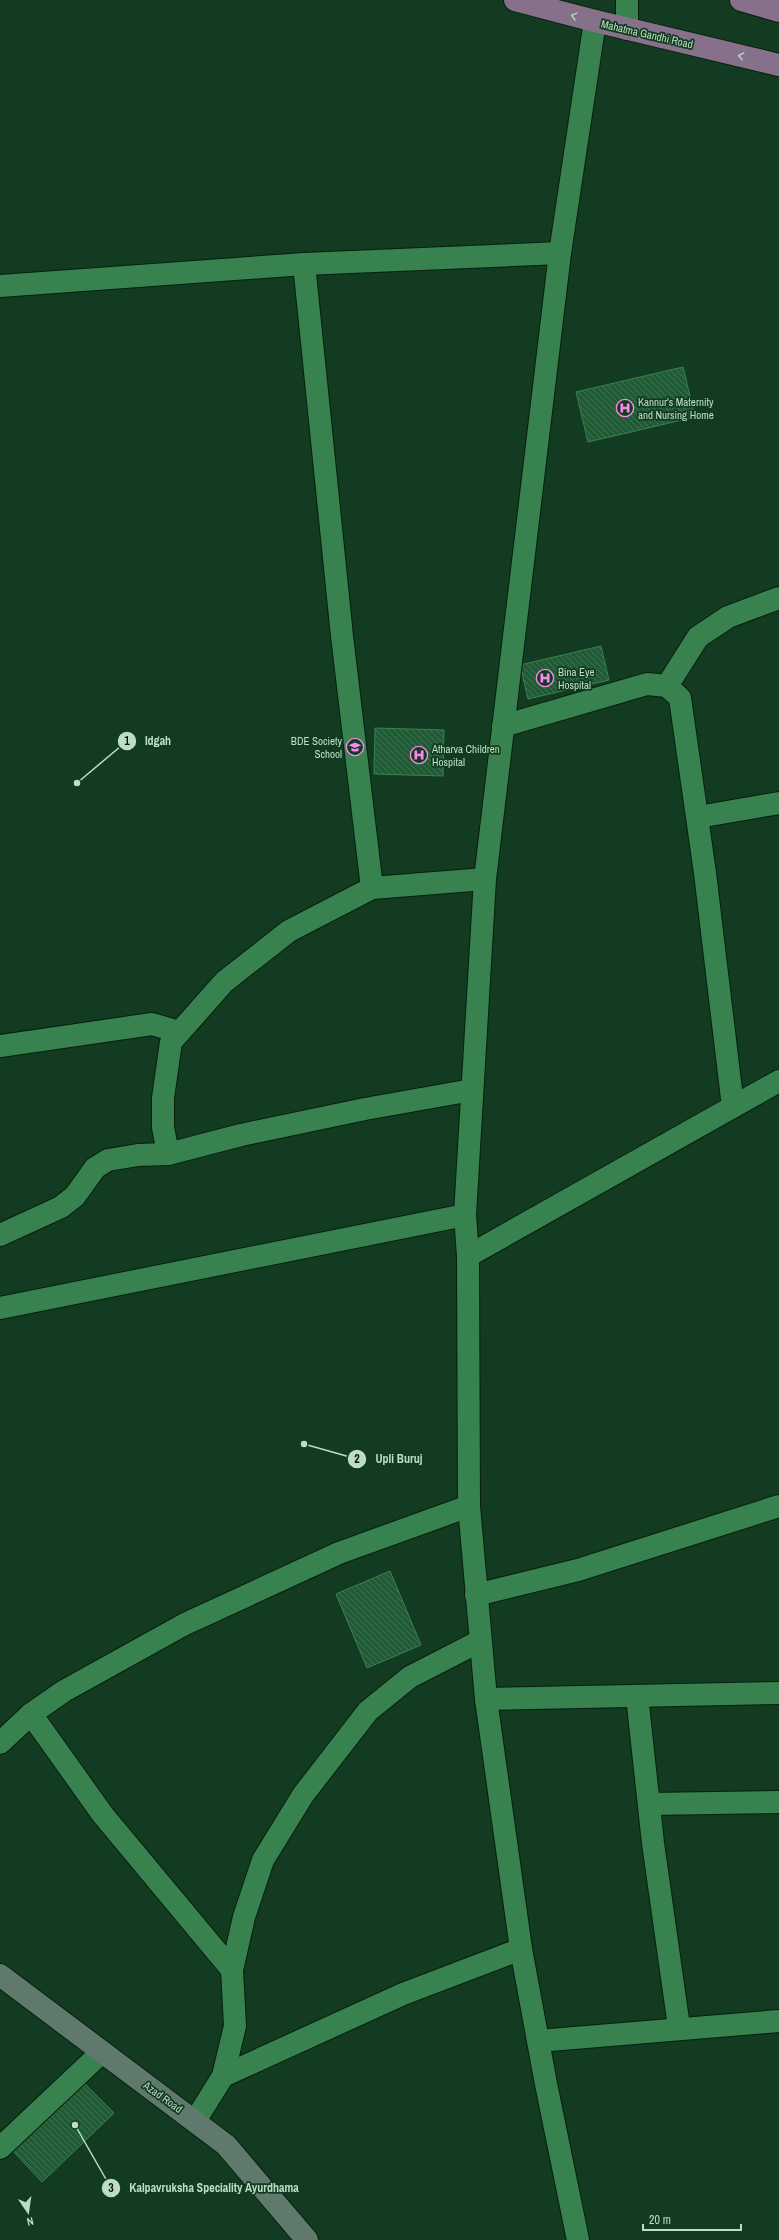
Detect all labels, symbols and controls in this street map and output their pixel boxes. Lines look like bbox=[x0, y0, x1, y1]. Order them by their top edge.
one-way arrow bbox=[571, 12, 578, 21]
street label: Mahatma Gandhi Road bbox=[600, 17, 694, 51]
one-way arrow bbox=[738, 52, 745, 61]
place label: Kannur's Maternity and Nursing Home bbox=[638, 395, 714, 422]
hospital icon: Kannur's Maternity and Nursing Home bbox=[615, 398, 635, 418]
place label: Bina Eye Hospital bbox=[558, 665, 595, 692]
hospital icon: Bina Eye Hospital bbox=[535, 668, 555, 688]
callout: Idgah bbox=[117, 729, 179, 753]
text: 1 bbox=[124, 733, 130, 749]
text: Idgah bbox=[145, 733, 171, 749]
place label: BDE Society School bbox=[291, 734, 342, 761]
school or university icon: BDE Society School bbox=[345, 737, 365, 757]
place label: Atharva Children Hospital bbox=[431, 742, 500, 769]
hospital icon: Atharva Children Hospital bbox=[409, 745, 429, 765]
callout: Upli Buruj bbox=[347, 1447, 430, 1471]
text: 2 bbox=[354, 1451, 360, 1467]
text: Upli Buruj bbox=[375, 1451, 423, 1467]
street label: Azad Road bbox=[140, 2078, 185, 2116]
callout: Kalpavruksha Speciality Ayurdhama bbox=[101, 2176, 307, 2200]
text: 3 bbox=[108, 2180, 114, 2196]
text: Kalpavruksha Speciality Ayurdhama bbox=[129, 2180, 299, 2196]
north arrow bbox=[8, 2192, 48, 2232]
scale bar bbox=[643, 2206, 741, 2232]
text: 20 m bbox=[649, 2212, 671, 2228]
text: N bbox=[26, 2214, 35, 2229]

